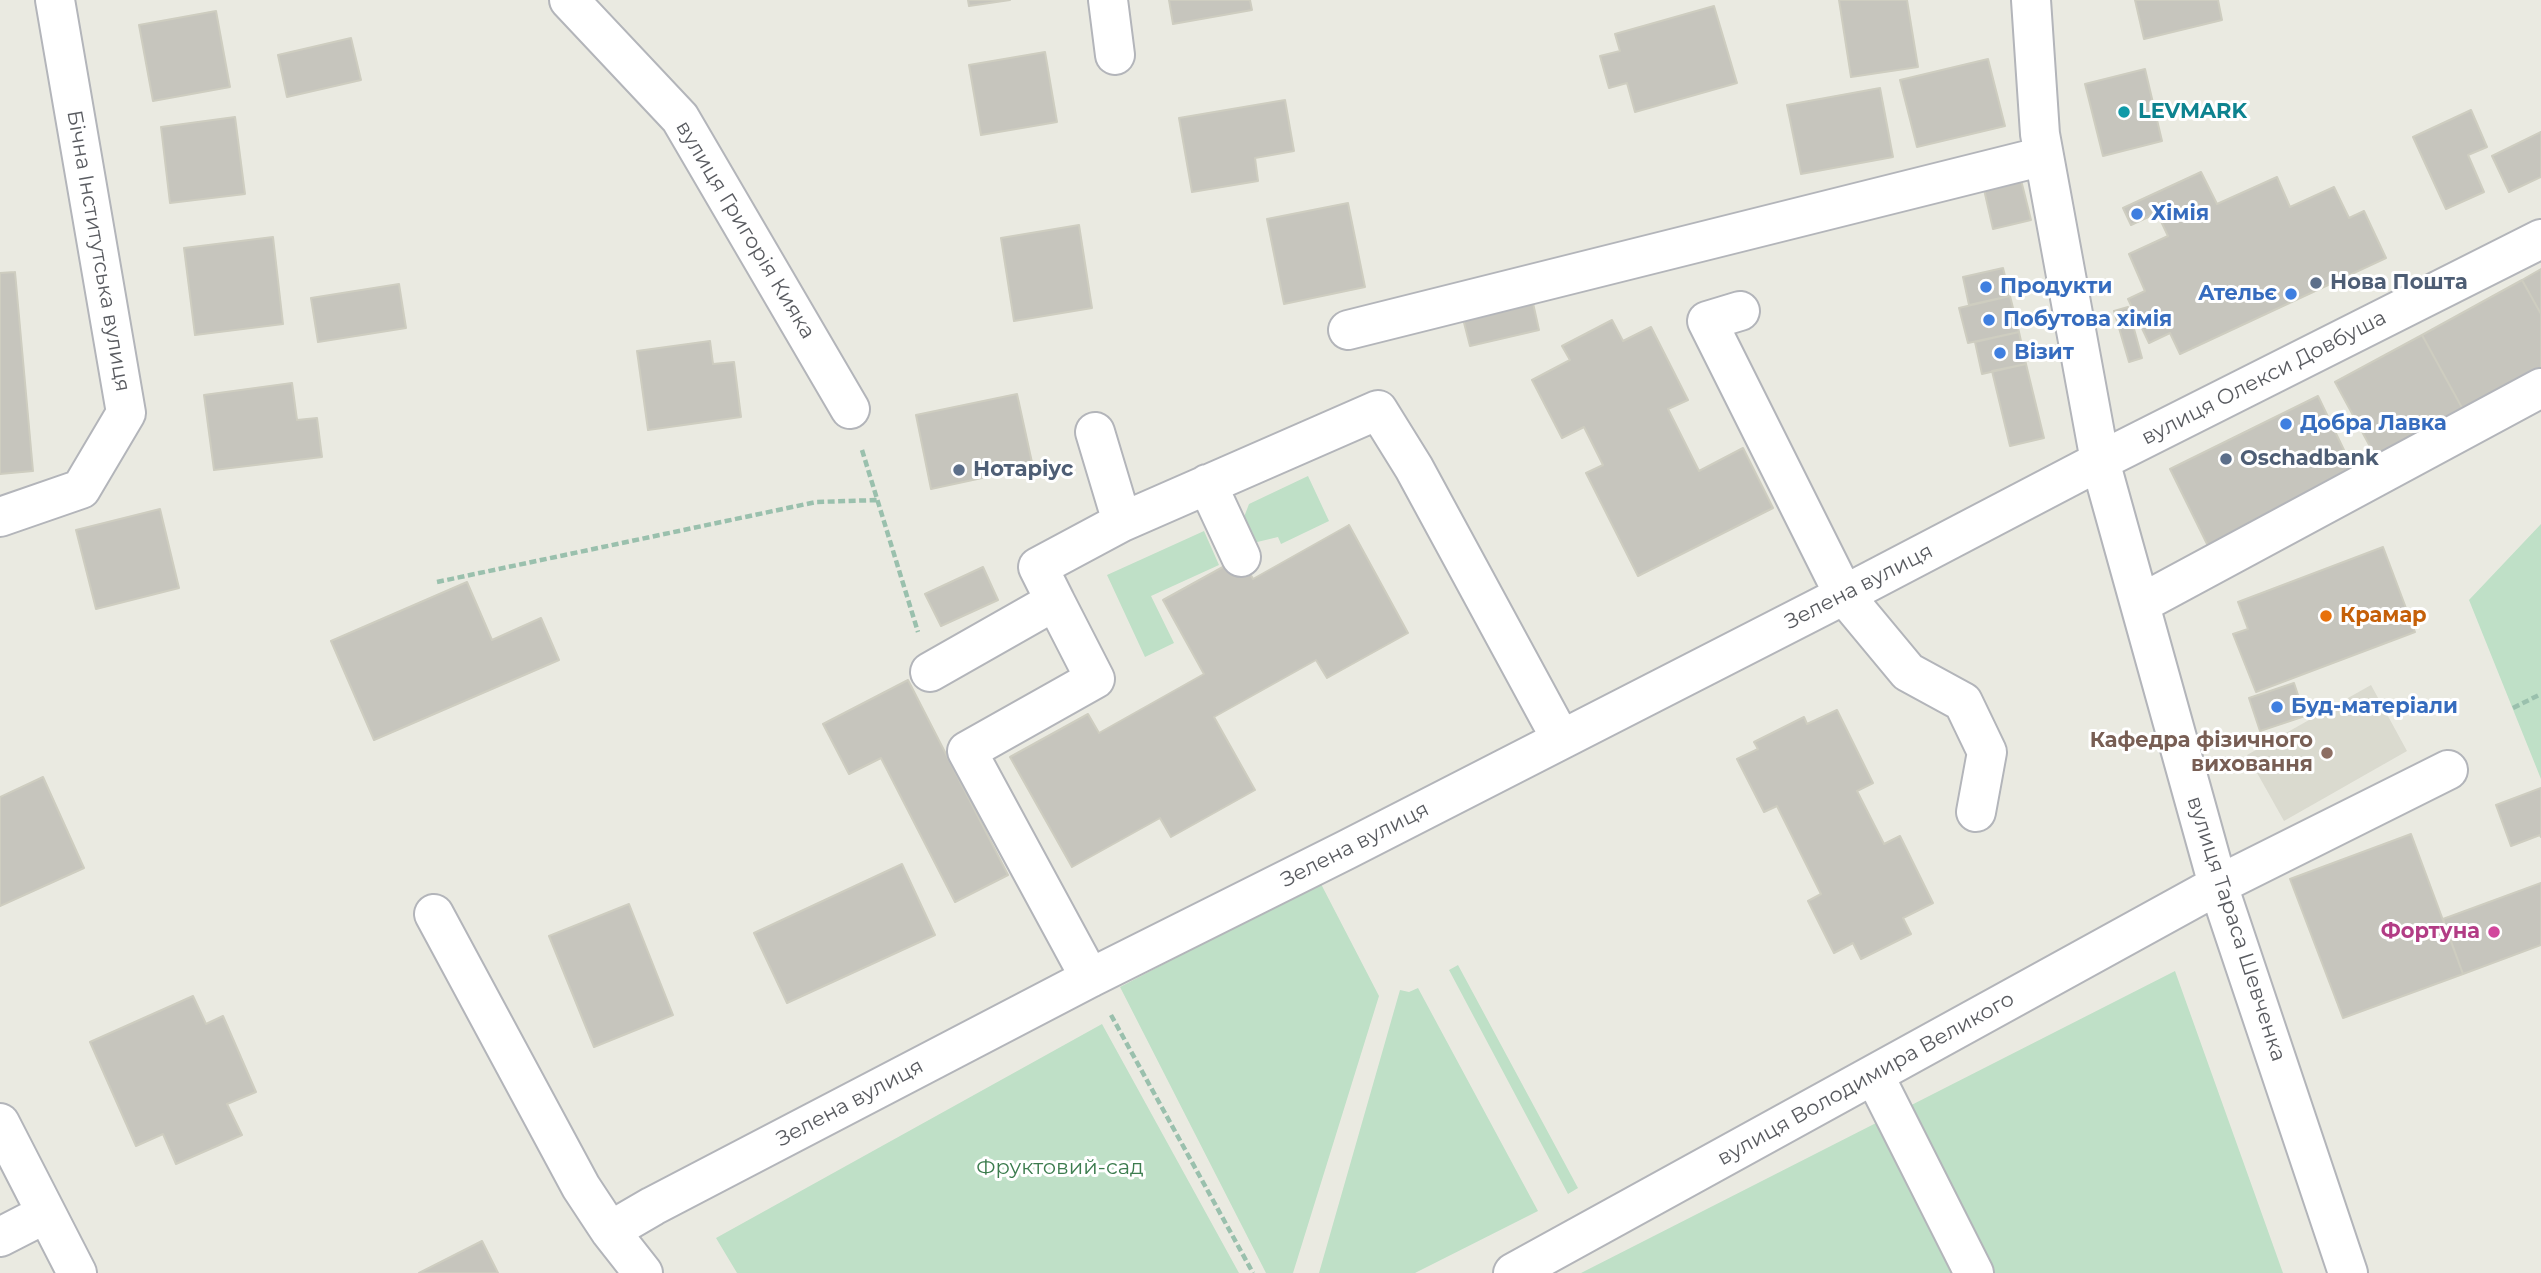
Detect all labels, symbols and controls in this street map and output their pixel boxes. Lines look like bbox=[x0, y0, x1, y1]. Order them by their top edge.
place label: LEVMARK bbox=[2138, 99, 2247, 125]
marker: LEVMARK bbox=[2116, 104, 2132, 120]
street label: Бічна Інститутська вулиця bbox=[61, 108, 135, 394]
street label: вулиця Григорія Кияка bbox=[670, 116, 820, 344]
place label: Хімія bbox=[2151, 201, 2209, 227]
marker: Хімія bbox=[2129, 206, 2145, 222]
place label: Нова Пошта bbox=[2330, 270, 2468, 296]
place label: Продукти bbox=[2000, 274, 2112, 300]
marker: Нова Пошта bbox=[2308, 275, 2324, 291]
marker: Продукти bbox=[1978, 279, 1994, 295]
place label: Ательє bbox=[2198, 281, 2277, 307]
marker: Ательє bbox=[2283, 286, 2299, 302]
street label: вулиця Олекси Довбуша bbox=[2137, 305, 2391, 451]
place label: Побутова хімія bbox=[2003, 307, 2172, 333]
marker: Побутова хімія bbox=[1981, 312, 1997, 328]
place label: Візит bbox=[2014, 340, 2074, 366]
marker: Візит bbox=[1992, 345, 2008, 361]
place label: Добра Лавка bbox=[2300, 411, 2447, 437]
marker: Добра Лавка bbox=[2278, 416, 2294, 432]
place label: Oschadbank bbox=[2240, 446, 2379, 472]
marker: Oschadbank bbox=[2218, 451, 2234, 467]
place label: Нотаріус bbox=[973, 457, 1073, 483]
marker: Нотаріус bbox=[951, 462, 967, 478]
street label: Зелена вулиця bbox=[1781, 539, 1937, 635]
place label: Крамар bbox=[2340, 603, 2427, 629]
marker: Крамар bbox=[2318, 608, 2334, 624]
place label: Буд-матеріали bbox=[2291, 694, 2458, 720]
marker: Буд-матеріали bbox=[2269, 699, 2285, 715]
place label: Кафедра фізичного виховання bbox=[2090, 728, 2313, 778]
marker: Кафедра фізичного виховання bbox=[2319, 745, 2335, 761]
street label: вулиця Тараса Шевченка bbox=[2181, 793, 2291, 1065]
street label: Зелена вулиця bbox=[1277, 797, 1433, 893]
place label: Фортуна bbox=[2381, 919, 2480, 945]
marker: Фортуна bbox=[2486, 924, 2502, 940]
street label: вулиця Володимира Великого bbox=[1713, 987, 2019, 1171]
street label: Зелена вулиця bbox=[772, 1054, 928, 1152]
park label: Фруктовий-сад bbox=[976, 1155, 1144, 1181]

